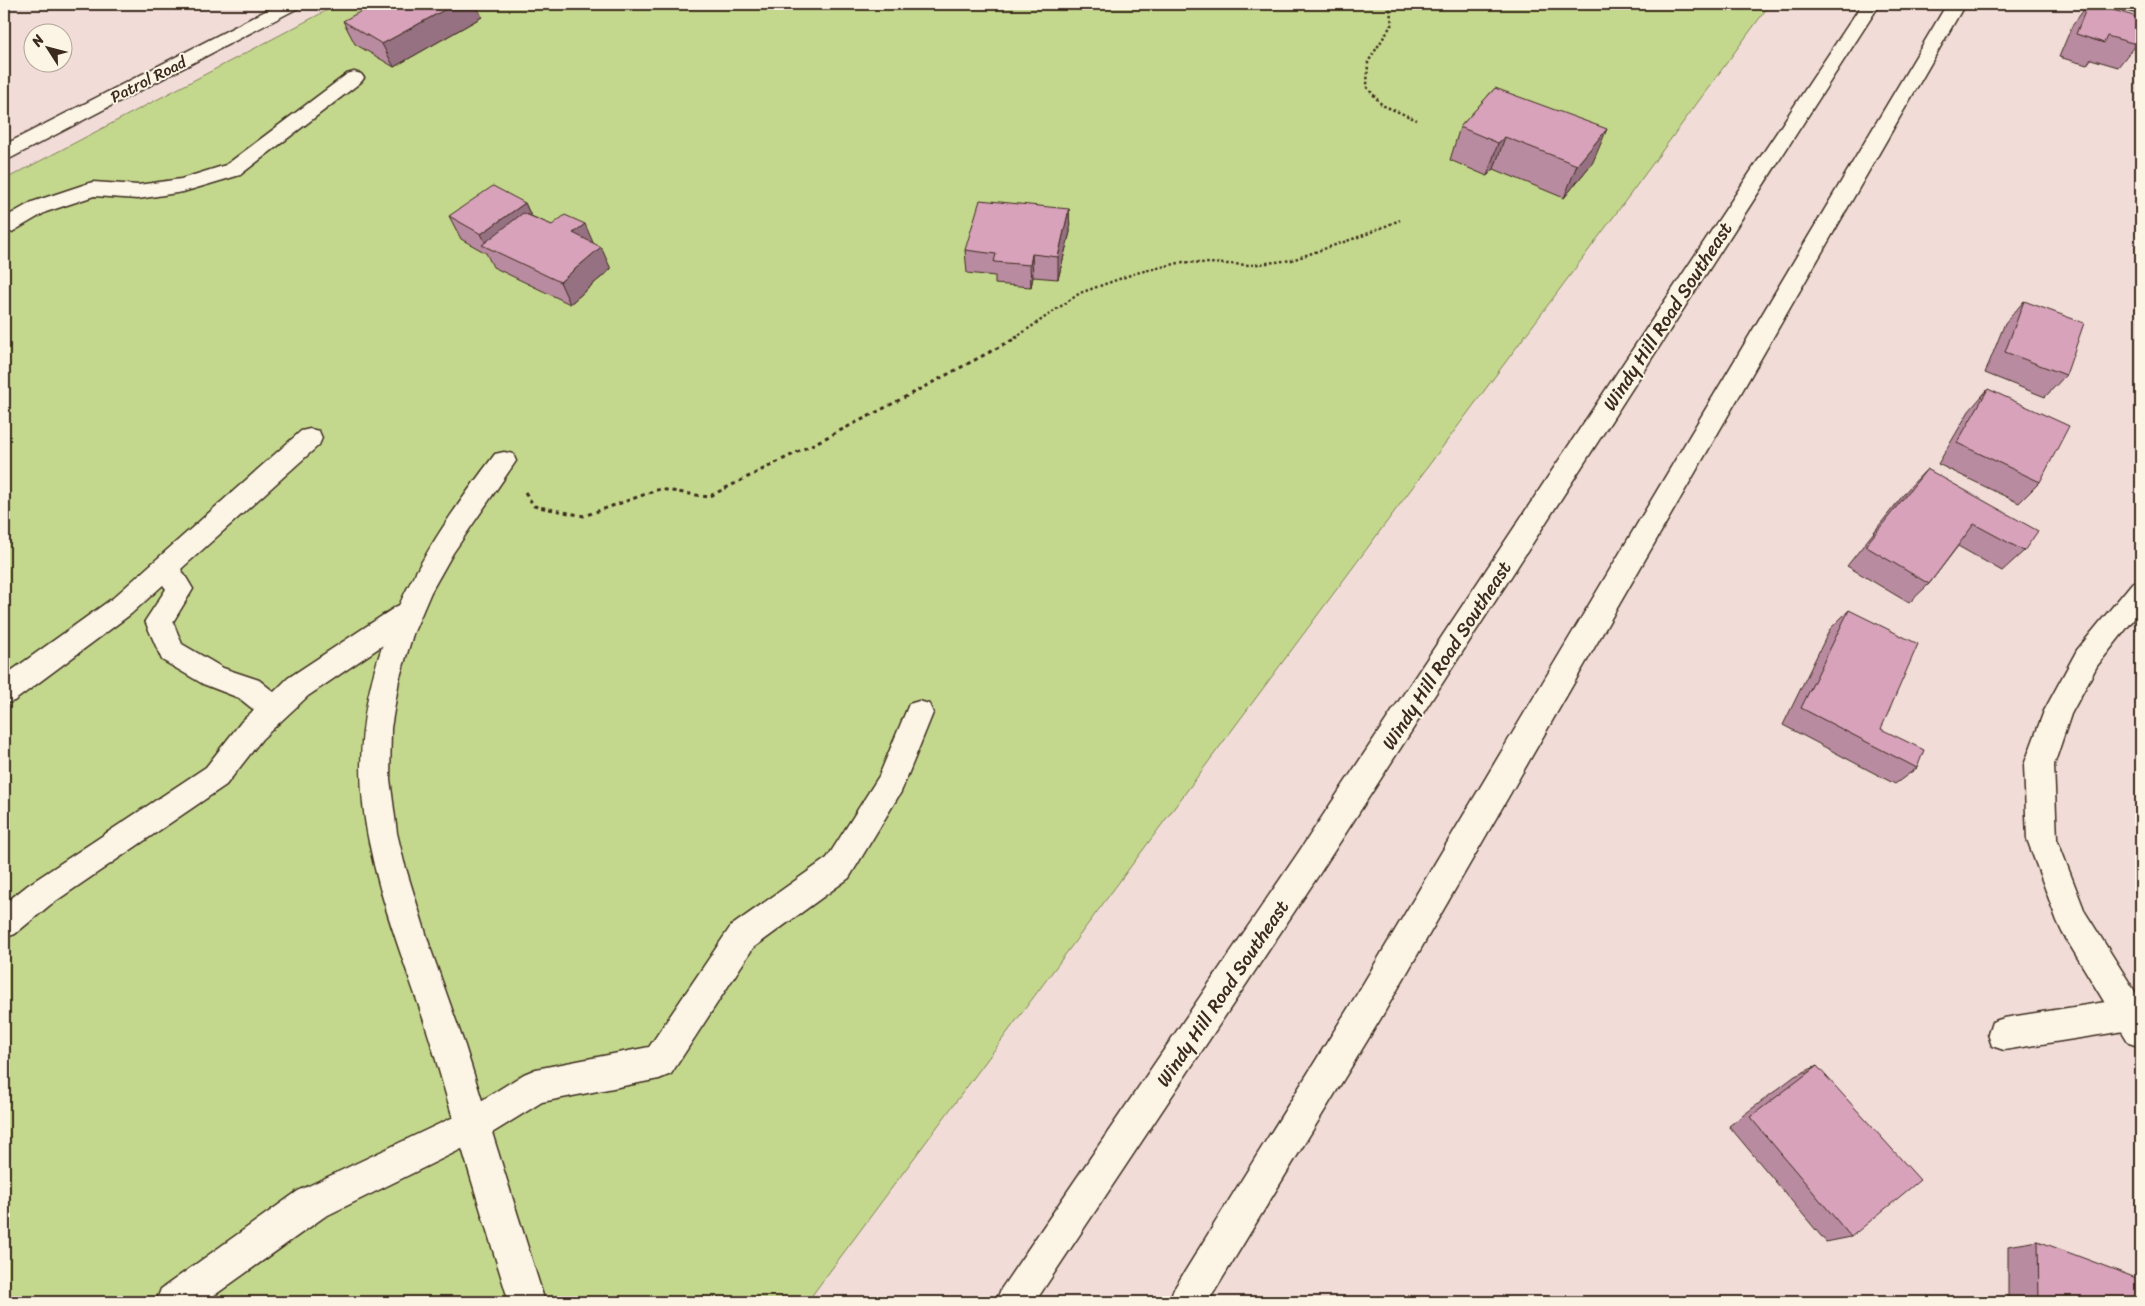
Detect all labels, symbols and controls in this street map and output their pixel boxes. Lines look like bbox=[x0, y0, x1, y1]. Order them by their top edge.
north arrow bbox=[22, 22, 72, 72]
text: N bbox=[24, 29, 51, 53]
street label: Patrol Road bbox=[105, 47, 193, 111]
street label: Windy Hill Road Southeast bbox=[1594, 215, 1741, 417]
street label: Windy Hill Road Southeast bbox=[1373, 554, 1520, 756]
street label: Windy Hill Road Southeast bbox=[1147, 893, 1298, 1094]

